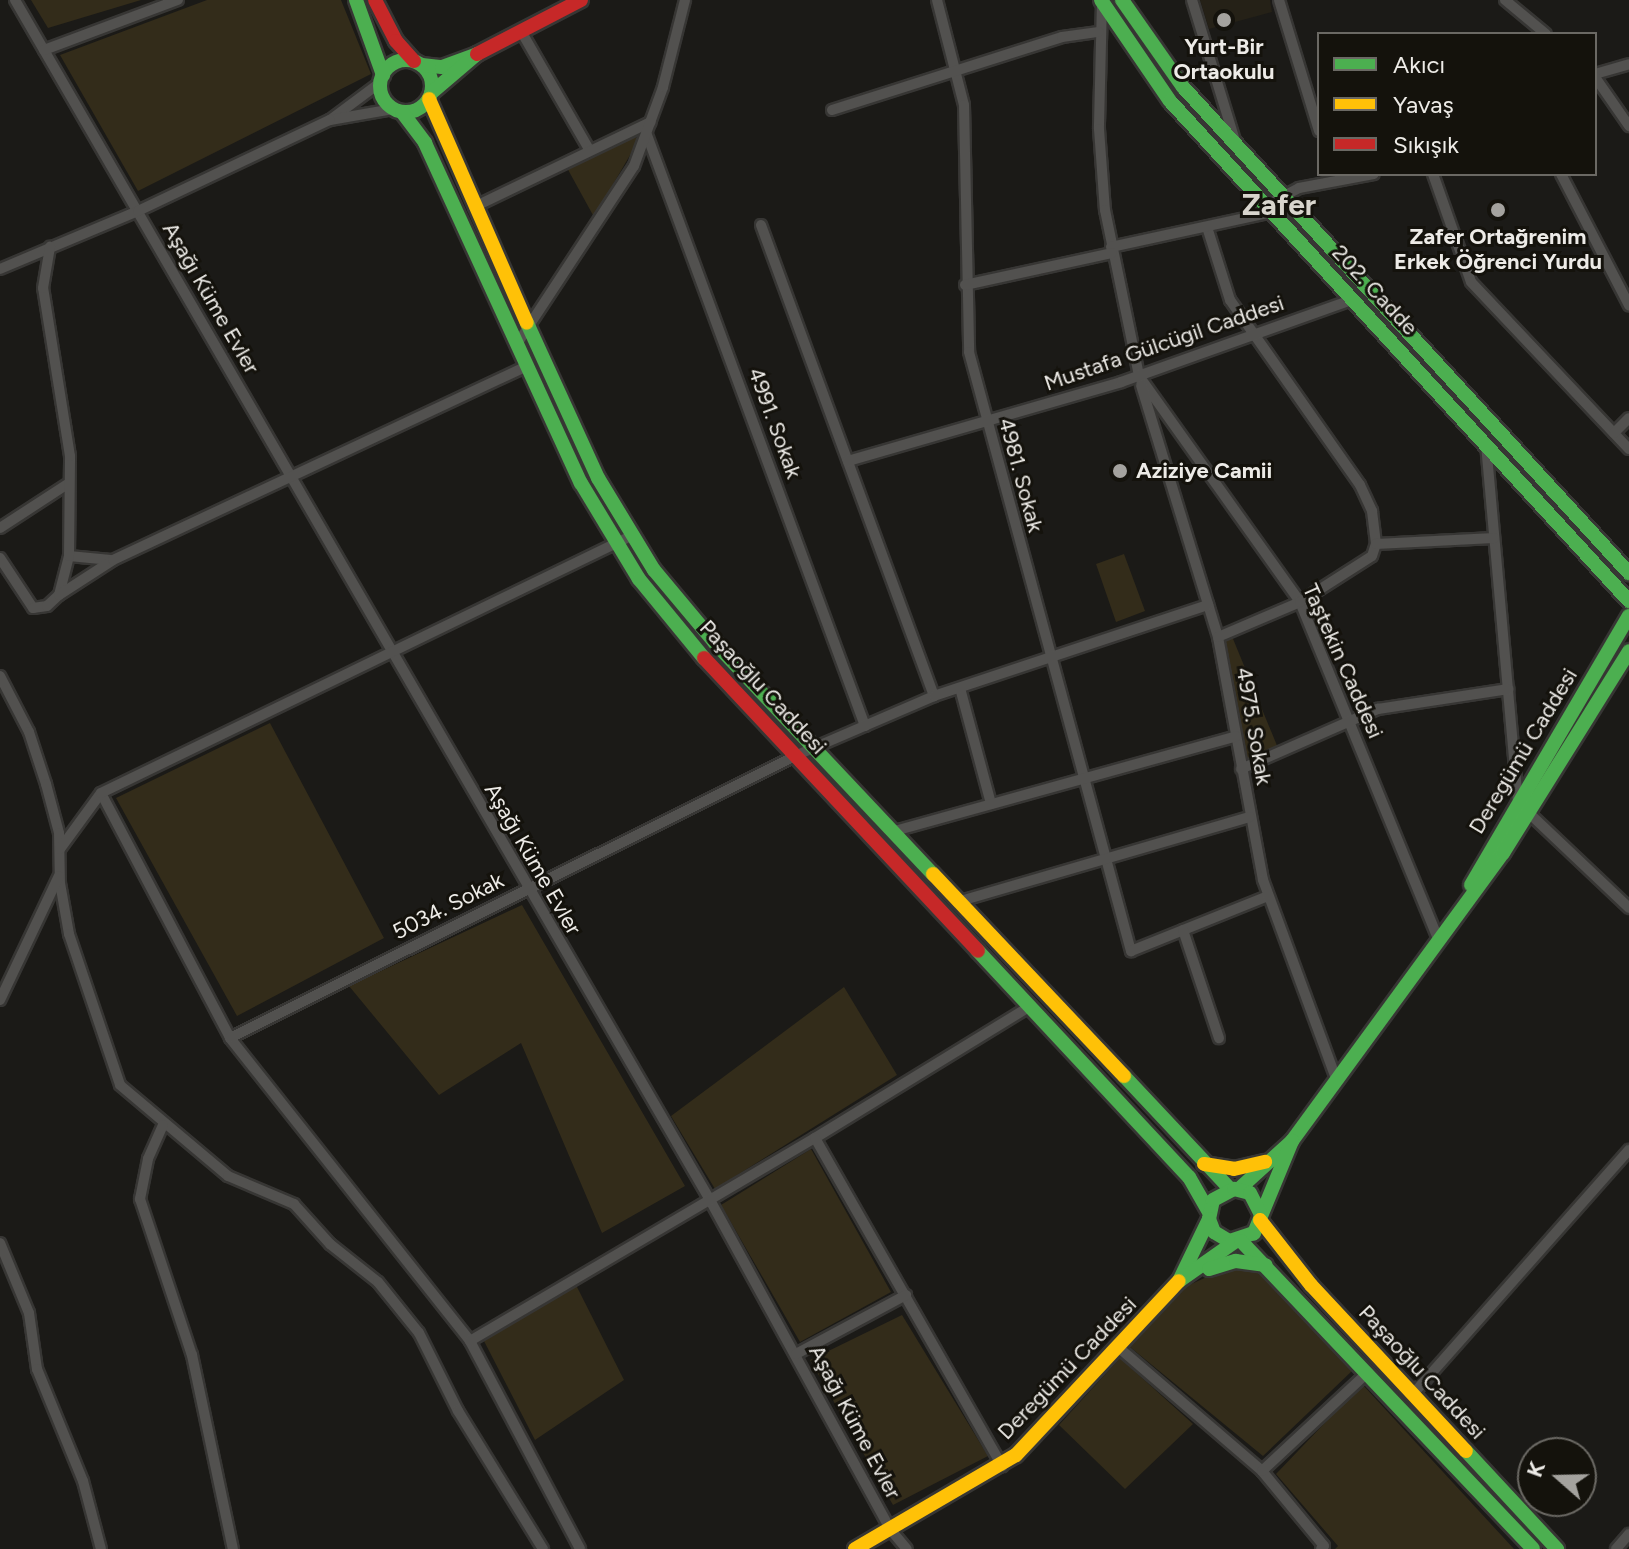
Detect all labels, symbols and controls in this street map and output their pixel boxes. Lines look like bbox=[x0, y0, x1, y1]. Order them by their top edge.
marker: Yurt-Bir Ortaokulu bbox=[1215, 11, 1233, 29]
legend bbox=[1317, 32, 1597, 176]
place label: Yurt-Bir Ortaokulu bbox=[1173, 33, 1275, 84]
text: Akıcı bbox=[1393, 50, 1445, 79]
text: Yavaş bbox=[1393, 90, 1454, 119]
text: Sıkışık bbox=[1393, 130, 1459, 159]
district label: Zafer bbox=[1242, 187, 1316, 223]
marker: Zafer Ortağrenim Erkek Öğrenci Yurdu bbox=[1489, 201, 1507, 219]
street label: Aşağı Küme Evler bbox=[157, 218, 265, 378]
place label: Zafer Ortağrenim Erkek Öğrenci Yurdu bbox=[1394, 223, 1602, 274]
street label: 202. Cadde bbox=[1327, 239, 1423, 341]
street label: Mustafa Gülcügil Caddesi bbox=[1041, 290, 1287, 396]
street label: 4991. Sokak bbox=[743, 364, 807, 482]
street label: 4981. Sokak bbox=[993, 415, 1049, 535]
place label: Aziziye Camii bbox=[1136, 458, 1272, 484]
marker: Aziziye Camii bbox=[1111, 462, 1129, 480]
street label: Taştekin Caddesi bbox=[1297, 580, 1389, 742]
street label: Paşaoğlu Caddesi bbox=[694, 614, 832, 760]
street label: Deregümü Caddesi bbox=[1463, 663, 1583, 839]
street label: 4975. Sokak bbox=[1231, 665, 1277, 787]
street label: Aşağı Küme Evler bbox=[479, 779, 587, 939]
street label: 5034. Sokak bbox=[388, 867, 508, 945]
street label: Deregümü Caddesi bbox=[992, 1291, 1142, 1445]
street label: Paşaoğlu Caddesi bbox=[1353, 1299, 1491, 1445]
street label: Aşağı Küme Evler bbox=[803, 1341, 907, 1503]
north arrow bbox=[1517, 1437, 1597, 1517]
text: K bbox=[1521, 1458, 1551, 1481]

